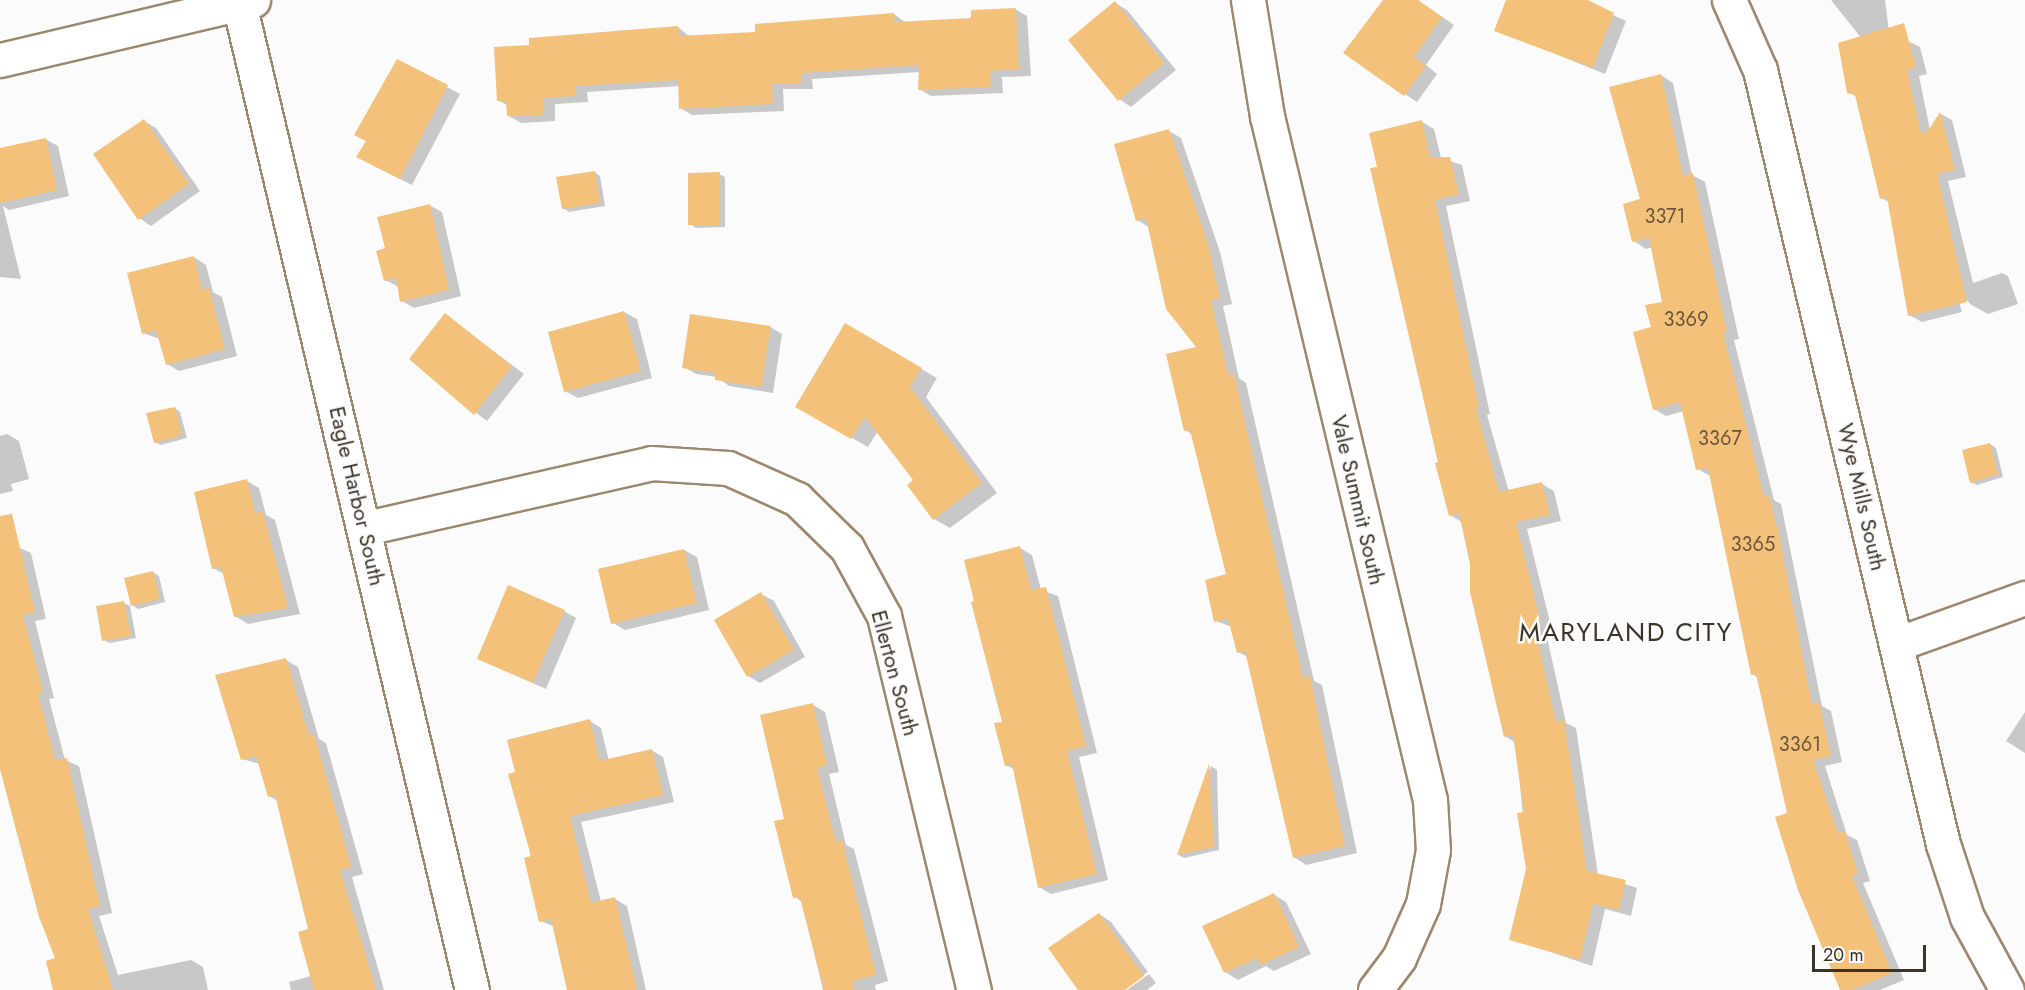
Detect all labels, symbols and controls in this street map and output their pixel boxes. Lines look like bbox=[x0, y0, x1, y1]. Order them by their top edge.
house number: 3371 bbox=[1644, 204, 1686, 228]
house number: 3369 bbox=[1664, 307, 1708, 331]
street label: Eagle Harbor South bbox=[324, 404, 390, 588]
street label: Vale Summit South bbox=[1326, 412, 1390, 588]
street label: Wye Mills South bbox=[1832, 421, 1892, 573]
house number: 3367 bbox=[1698, 426, 1742, 450]
house number: 3365 bbox=[1731, 532, 1775, 556]
street label: Ellerton South bbox=[866, 607, 924, 739]
district label: MARYLAND CITY bbox=[1519, 617, 1733, 649]
house number: 3361 bbox=[1779, 732, 1821, 756]
scale bar bbox=[1815, 933, 1929, 971]
text: 20 m bbox=[1823, 942, 1863, 968]

